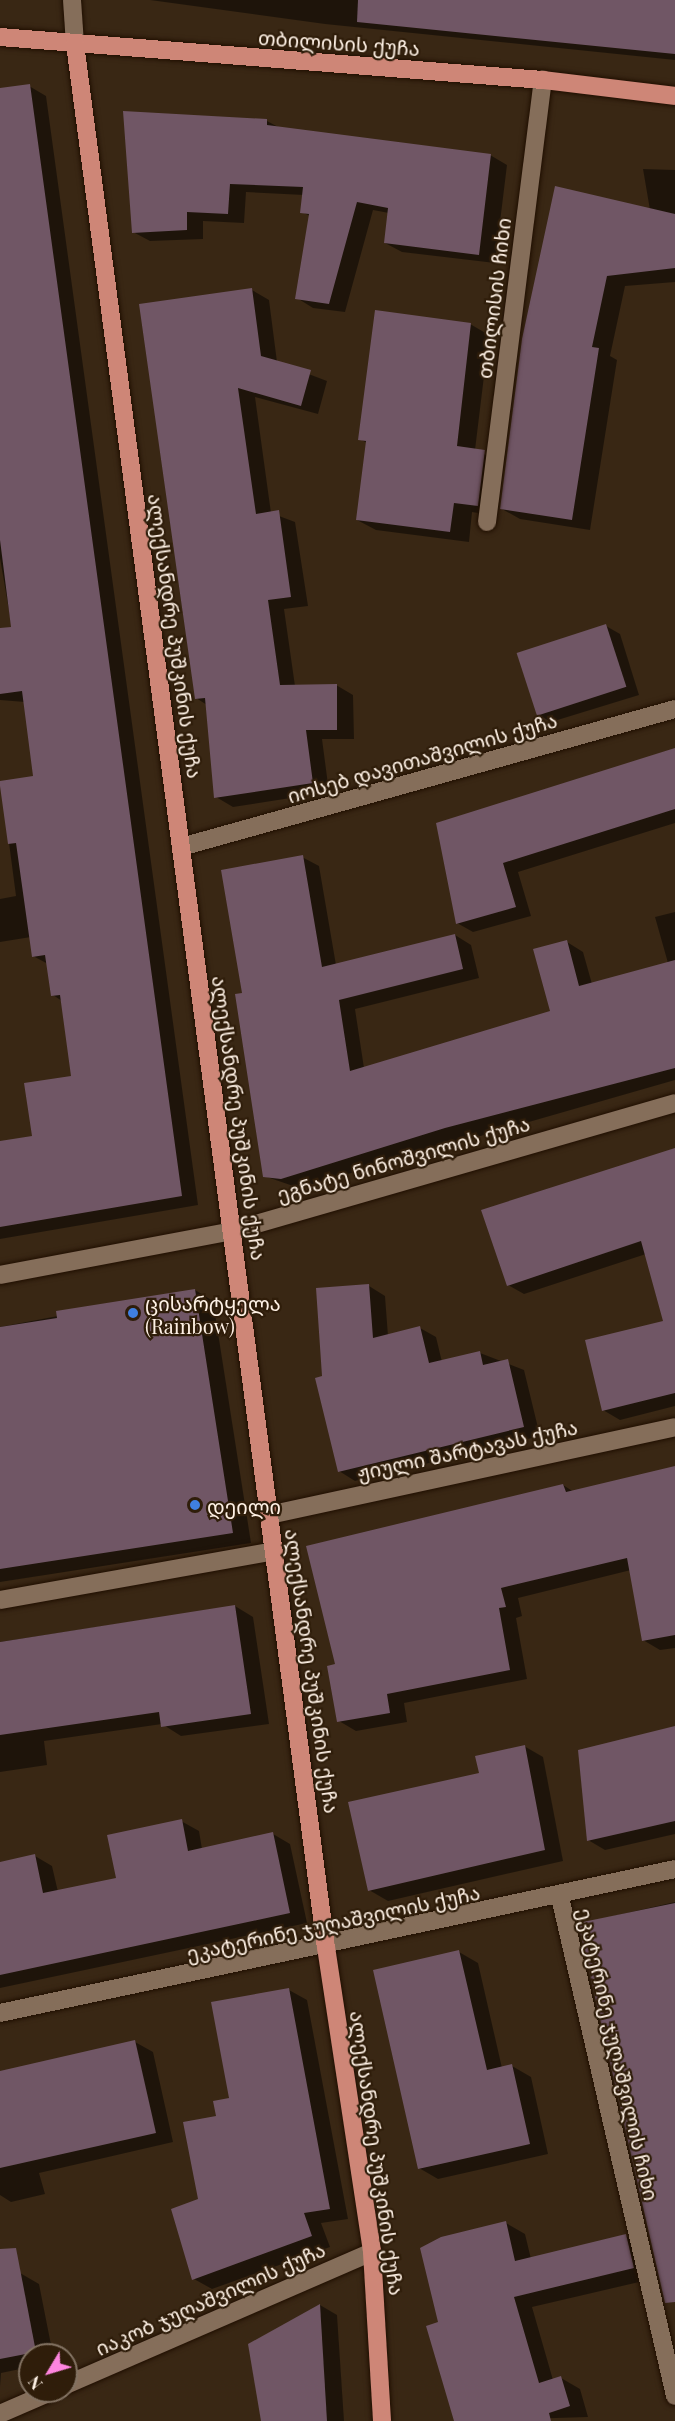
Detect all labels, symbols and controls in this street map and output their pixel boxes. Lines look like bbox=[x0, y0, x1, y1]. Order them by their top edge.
street label: თბილისის ქუჩა bbox=[257, 24, 421, 60]
street label: თბილისის ჩიხი bbox=[471, 216, 515, 380]
street label: ალექსანდრე პუშკინის ქუჩა bbox=[144, 492, 208, 780]
street label: იოსებ დავითაშვილის ქუჩა bbox=[284, 707, 560, 807]
street label: ალექსანდრე პუშკინის ქუჩა bbox=[208, 974, 272, 1262]
street label: ეგნატე ნინოშვილის ქუჩა bbox=[274, 1110, 532, 1206]
place label: ცისარტყელა (Rainbow) bbox=[145, 1290, 281, 1337]
marker: ცისარტყელა (Rainbow) bbox=[126, 1306, 140, 1320]
street label: ჟიული შარტავას ქუჩა bbox=[354, 1414, 580, 1484]
place label: დეილი bbox=[207, 1493, 281, 1517]
marker: დეილი bbox=[188, 1498, 202, 1512]
street label: ალექსანდრე პუშკინის ქუჩა bbox=[281, 1527, 345, 1815]
street label: ეკატერინე ჯუღაშვილის ქუჩა bbox=[184, 1879, 482, 1965]
street label: ეკატერინე ჯუღაშვილის ჩიხი bbox=[574, 1905, 664, 2203]
street label: ალექსანდრე პუშკინის ქუჩა bbox=[346, 2009, 410, 2297]
street label: იაკობ ჯუღაშვილის ქუჩა bbox=[91, 2236, 329, 2360]
north arrow bbox=[18, 2343, 78, 2403]
text: N bbox=[23, 2372, 47, 2394]

